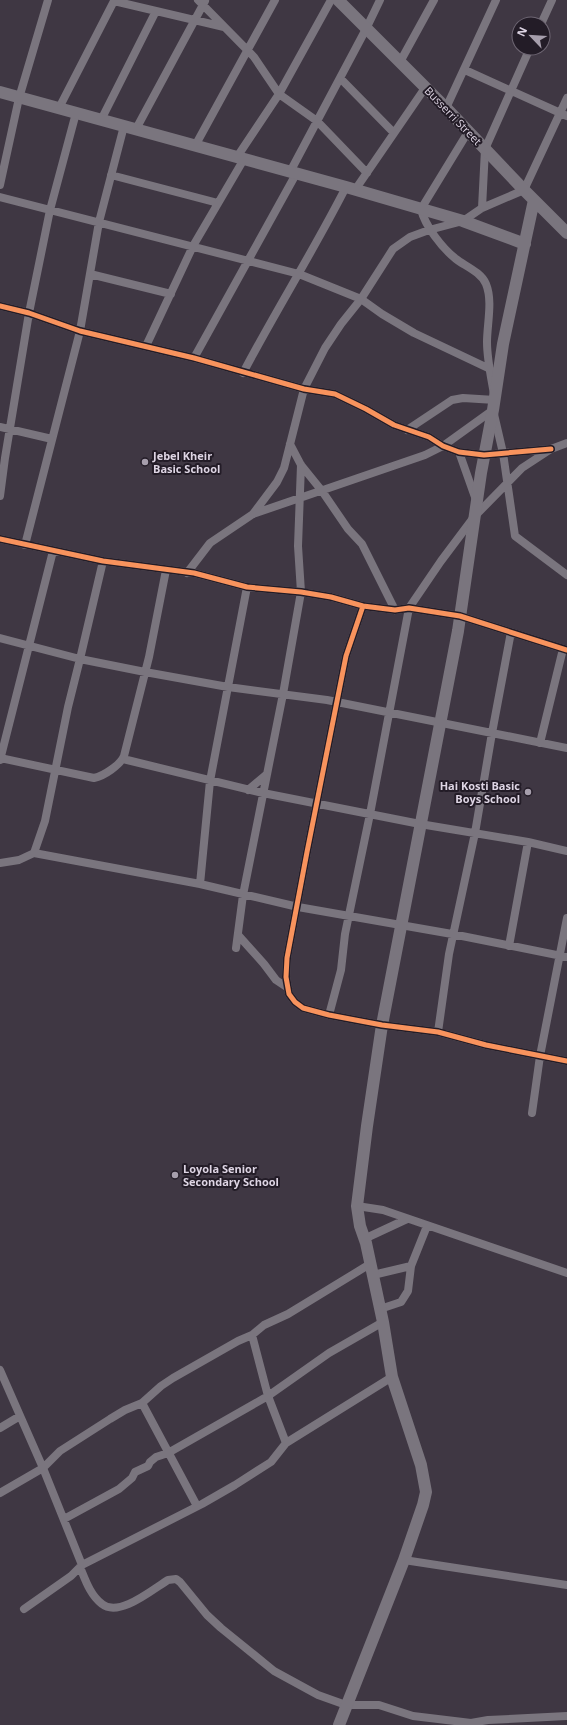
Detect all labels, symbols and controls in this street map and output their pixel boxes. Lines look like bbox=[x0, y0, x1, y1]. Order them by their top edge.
north arrow bbox=[511, 16, 551, 56]
text: N bbox=[513, 24, 530, 39]
street label: Busserri Street bbox=[422, 83, 485, 148]
place label: Jebel Kheir Basic School bbox=[152, 448, 220, 476]
marker: Jebel Kheir Basic School bbox=[140, 457, 150, 467]
place label: Hai Kosti Basic Boys School bbox=[440, 778, 520, 806]
marker: Hai Kosti Basic Boys School bbox=[523, 787, 533, 797]
place label: Loyola Senior Secondary School bbox=[183, 1161, 279, 1189]
marker: Loyola Senior Secondary School bbox=[170, 1170, 180, 1180]

